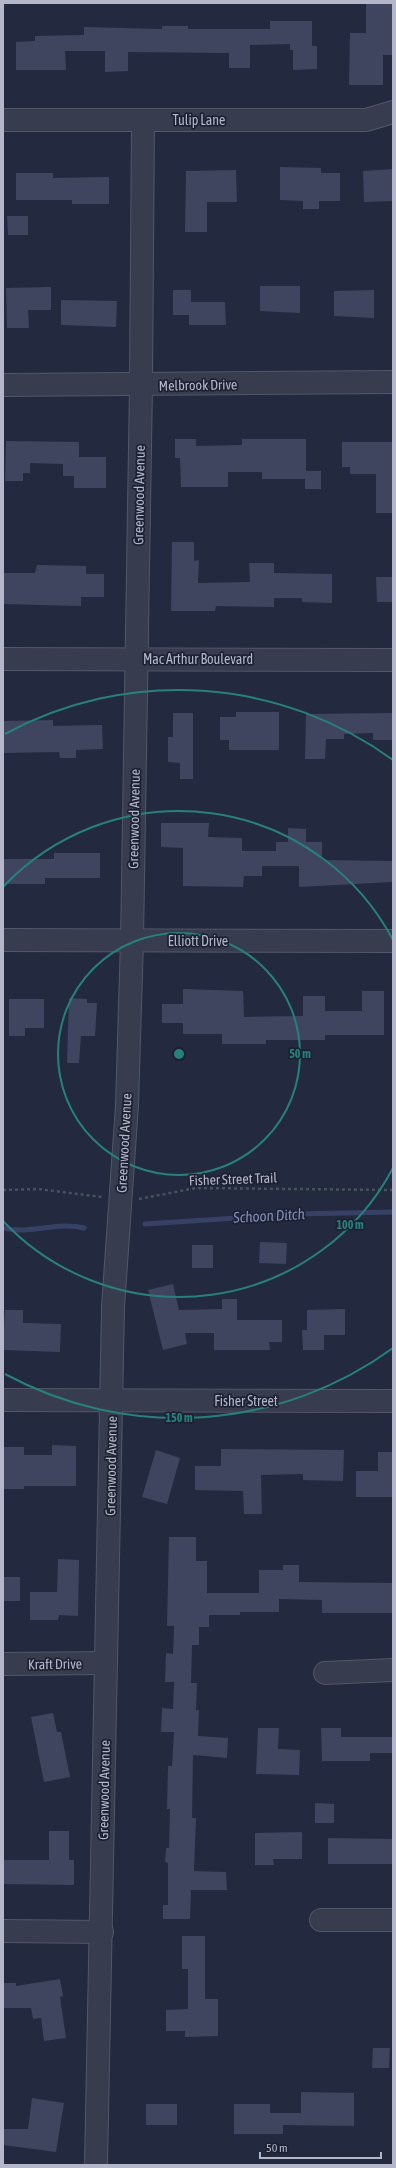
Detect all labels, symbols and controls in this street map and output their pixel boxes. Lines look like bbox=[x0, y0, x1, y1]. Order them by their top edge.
street label: Tulip Lane bbox=[173, 112, 225, 128]
street label: Melbrook Drive bbox=[159, 376, 237, 394]
street label: Greenwood Avenue bbox=[130, 445, 148, 545]
street label: Mac Arthur Boulevard bbox=[143, 651, 253, 667]
street label: Greenwood Avenue bbox=[125, 769, 143, 869]
street label: Elliott Drive bbox=[168, 933, 228, 949]
centre of rings bbox=[172, 1047, 186, 1061]
text: 50 m bbox=[289, 1047, 311, 1061]
street label: Greenwood Avenue bbox=[113, 1093, 135, 1193]
street label: Fisher Street Trail bbox=[189, 1169, 278, 1189]
water label: Schoon Ditch bbox=[232, 1205, 305, 1226]
text: 100 m bbox=[336, 1218, 364, 1232]
street label: Fisher Street bbox=[214, 1393, 278, 1409]
text: 150 m bbox=[165, 1411, 193, 1425]
street label: Greenwood Avenue bbox=[102, 1416, 120, 1516]
street label: Kraft Drive bbox=[28, 1656, 82, 1672]
street label: Greenwood Avenue bbox=[95, 1740, 113, 1840]
scale bar bbox=[260, 2134, 381, 2160]
text: 50 m bbox=[266, 2141, 288, 2155]

